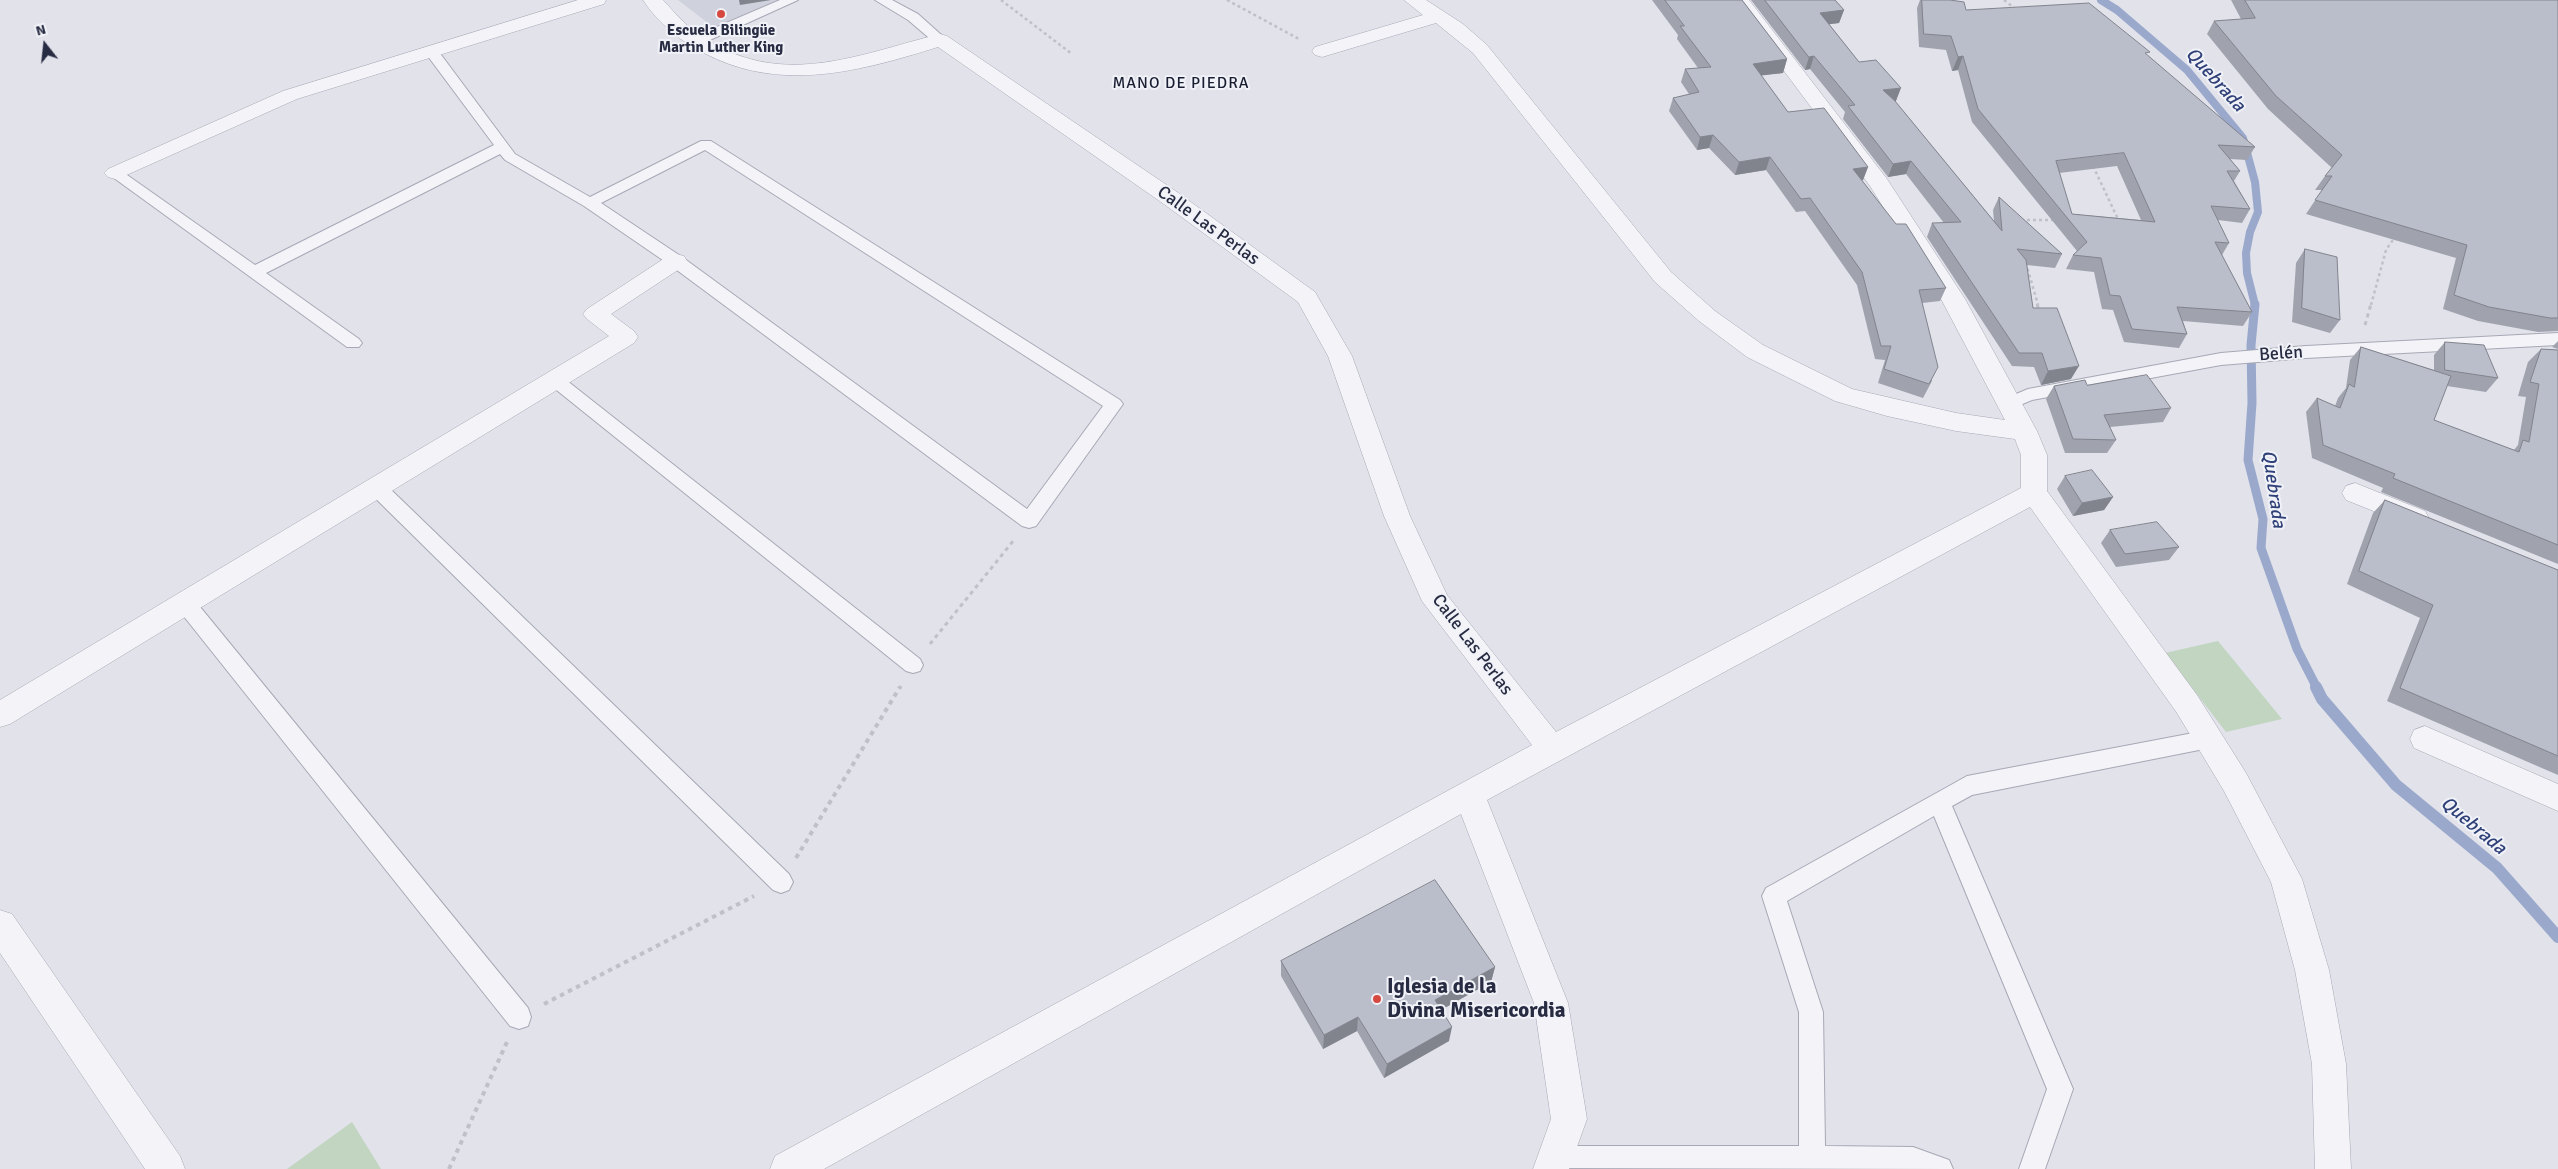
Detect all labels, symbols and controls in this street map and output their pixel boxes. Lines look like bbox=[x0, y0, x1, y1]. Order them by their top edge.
marker: Escuela Bilingüe Martin Luther King bbox=[715, 8, 727, 20]
north arrow bbox=[20, 20, 70, 70]
text: N bbox=[34, 21, 48, 40]
place label: Escuela Bilingüe Martin Luther King bbox=[659, 22, 783, 57]
water label: Quebrada bbox=[2180, 43, 2250, 117]
district label: MANO DE PIEDRA bbox=[1111, 74, 1251, 94]
street label: Calle Las Perlas bbox=[1153, 182, 1263, 270]
street label: Belén bbox=[2258, 342, 2304, 366]
water label: Quebrada bbox=[2256, 449, 2290, 529]
street label: Calle Las Perlas bbox=[1427, 590, 1517, 700]
water label: Quebrada bbox=[2436, 792, 2510, 860]
place label: Iglesia de la Divina Misericordia bbox=[1387, 974, 1566, 1024]
marker: Iglesia de la Divina Misericordia bbox=[1371, 993, 1383, 1005]

